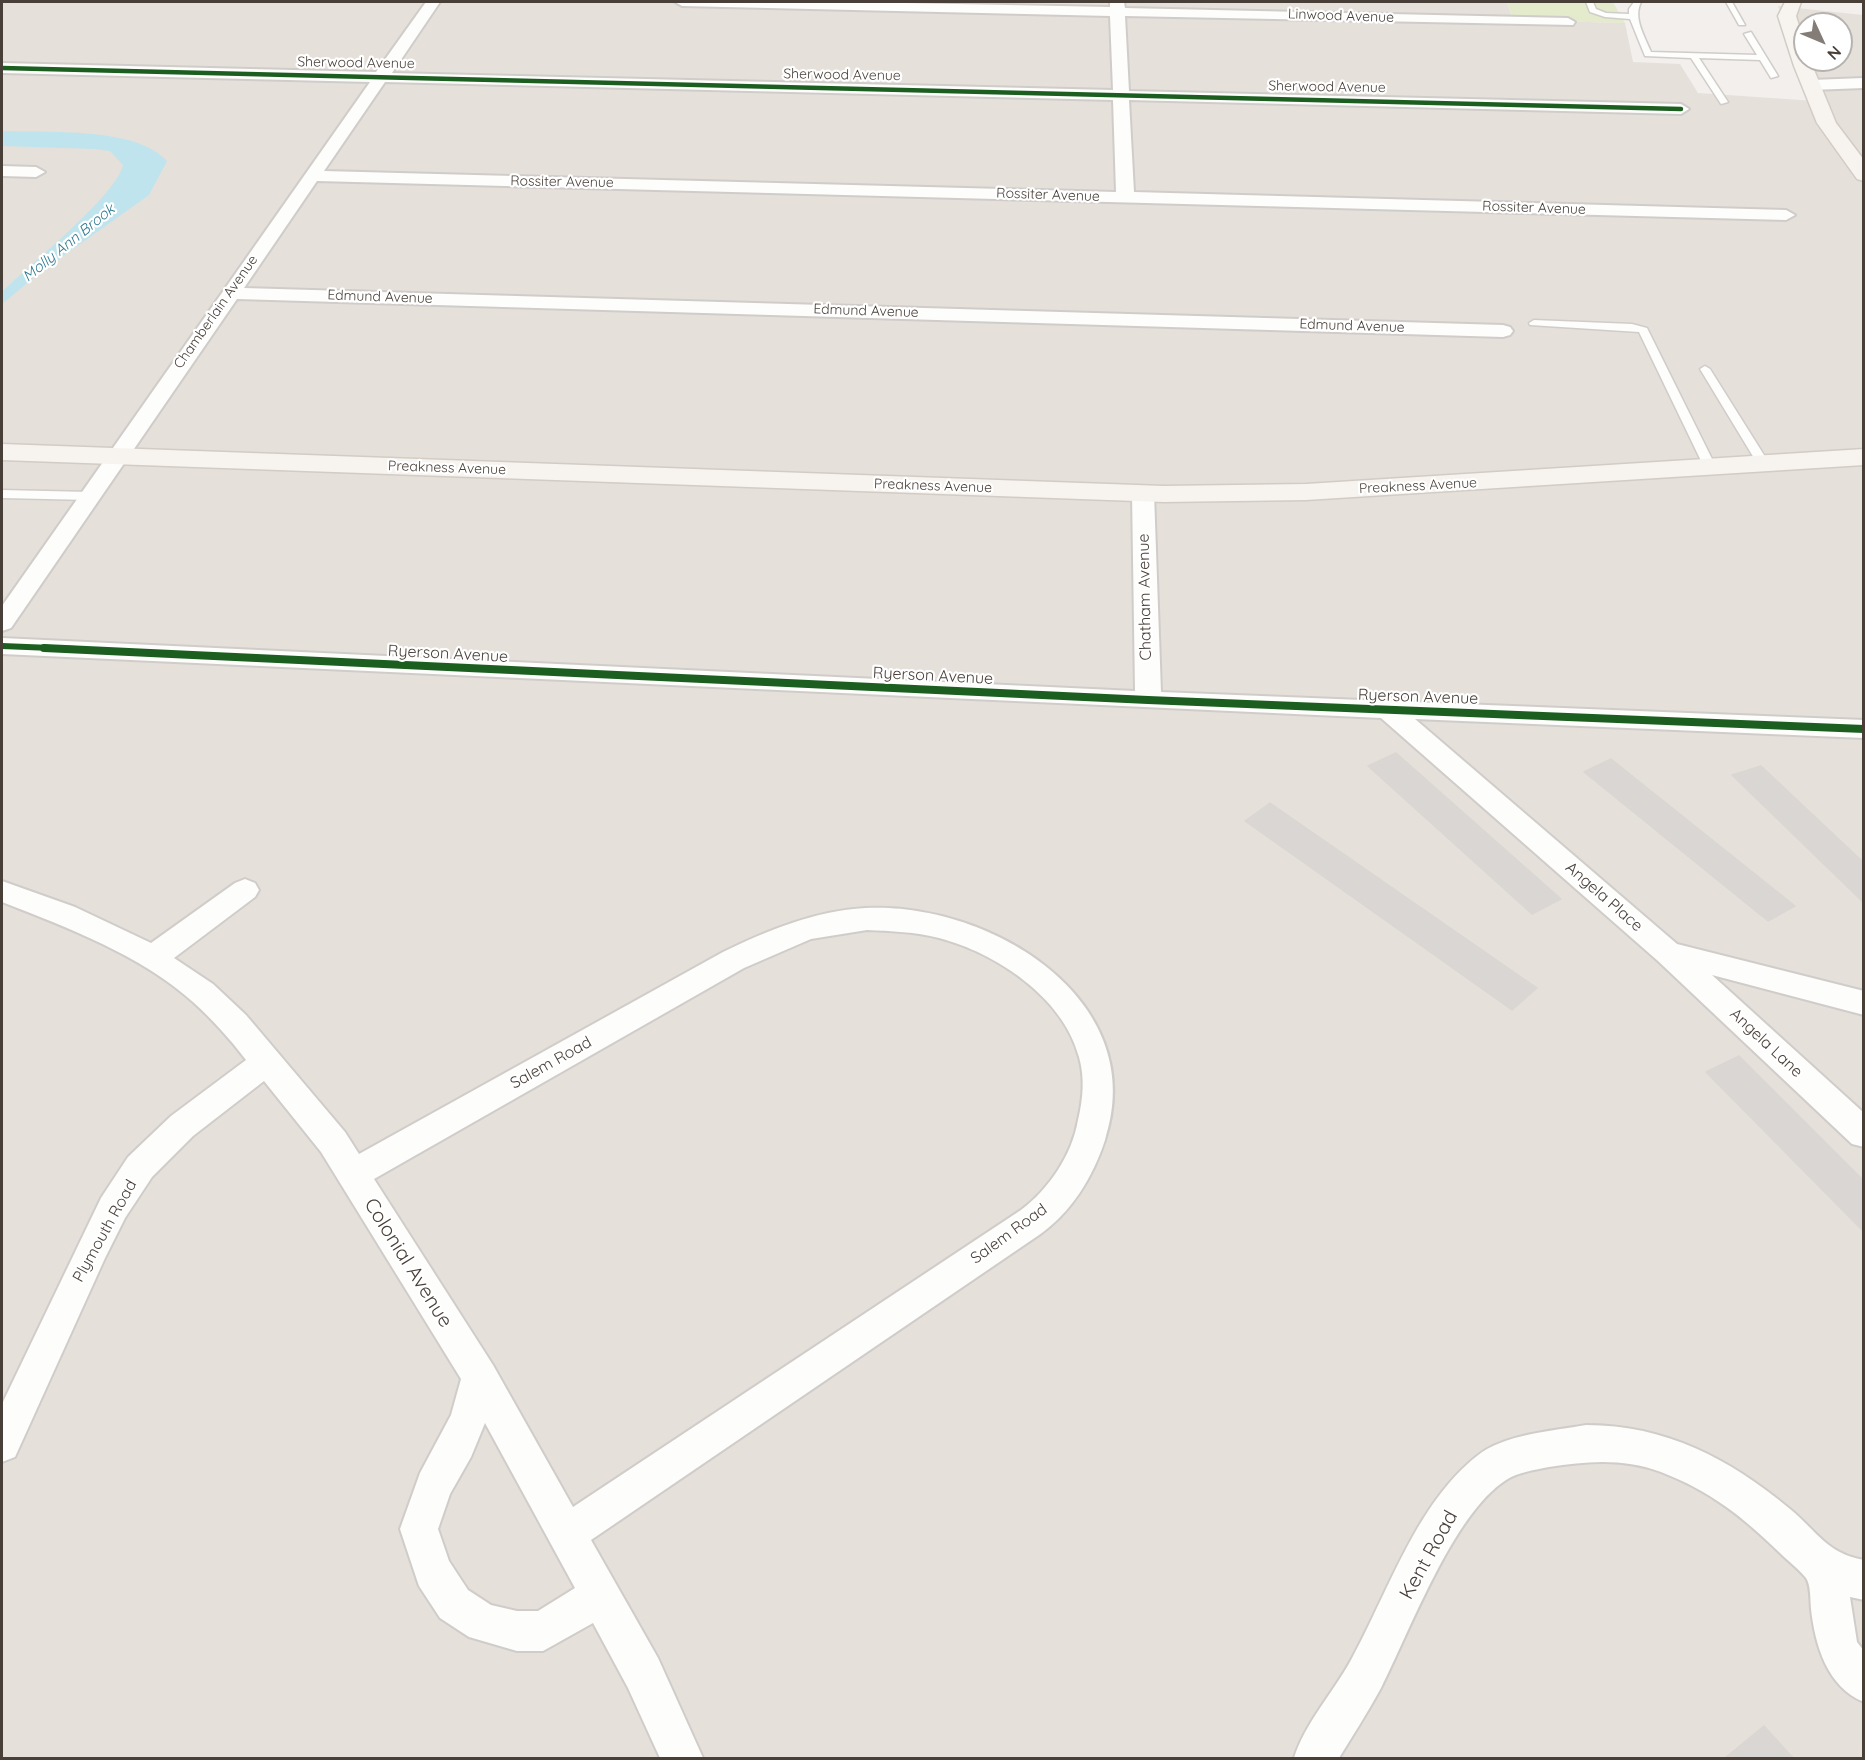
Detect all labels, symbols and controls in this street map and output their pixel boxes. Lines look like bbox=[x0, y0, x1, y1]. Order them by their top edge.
street label: Linwood Avenue bbox=[1288, 6, 1394, 26]
north arrow bbox=[1793, 12, 1853, 72]
text: N bbox=[1823, 42, 1846, 64]
street label: Sherwood Avenue bbox=[297, 54, 415, 72]
street label: Sherwood Avenue bbox=[783, 66, 901, 84]
street label: Sherwood Avenue bbox=[1268, 78, 1386, 96]
street label: Rossiter Avenue bbox=[510, 173, 614, 191]
street label: Rossiter Avenue bbox=[996, 185, 1100, 205]
street label: Rossiter Avenue bbox=[1482, 198, 1586, 218]
water label: Molly Ann Brook bbox=[19, 200, 119, 286]
street label: Chamberlain Avenue bbox=[171, 252, 261, 372]
street label: Edmund Avenue bbox=[327, 287, 433, 307]
street label: Edmund Avenue bbox=[813, 301, 919, 321]
street label: Edmund Avenue bbox=[1299, 316, 1405, 336]
street label: Preakness Avenue bbox=[388, 458, 506, 478]
street label: Preakness Avenue bbox=[1359, 475, 1477, 497]
street label: Preakness Avenue bbox=[874, 476, 992, 496]
street label: Chatham Avenue bbox=[1134, 533, 1156, 661]
street label: Ryerson Avenue bbox=[387, 641, 509, 667]
street label: Ryerson Avenue bbox=[872, 663, 994, 689]
street label: Ryerson Avenue bbox=[1357, 685, 1479, 709]
street label: Angela Place bbox=[1561, 858, 1647, 936]
street label: Angela Lane bbox=[1726, 1004, 1806, 1082]
street label: Salem Road bbox=[507, 1033, 595, 1093]
street label: Plymouth Road bbox=[69, 1176, 141, 1286]
street label: Colonial Avenue bbox=[359, 1194, 457, 1332]
street label: Salem Road bbox=[967, 1200, 1051, 1268]
street label: Kent Road bbox=[1395, 1506, 1463, 1604]

